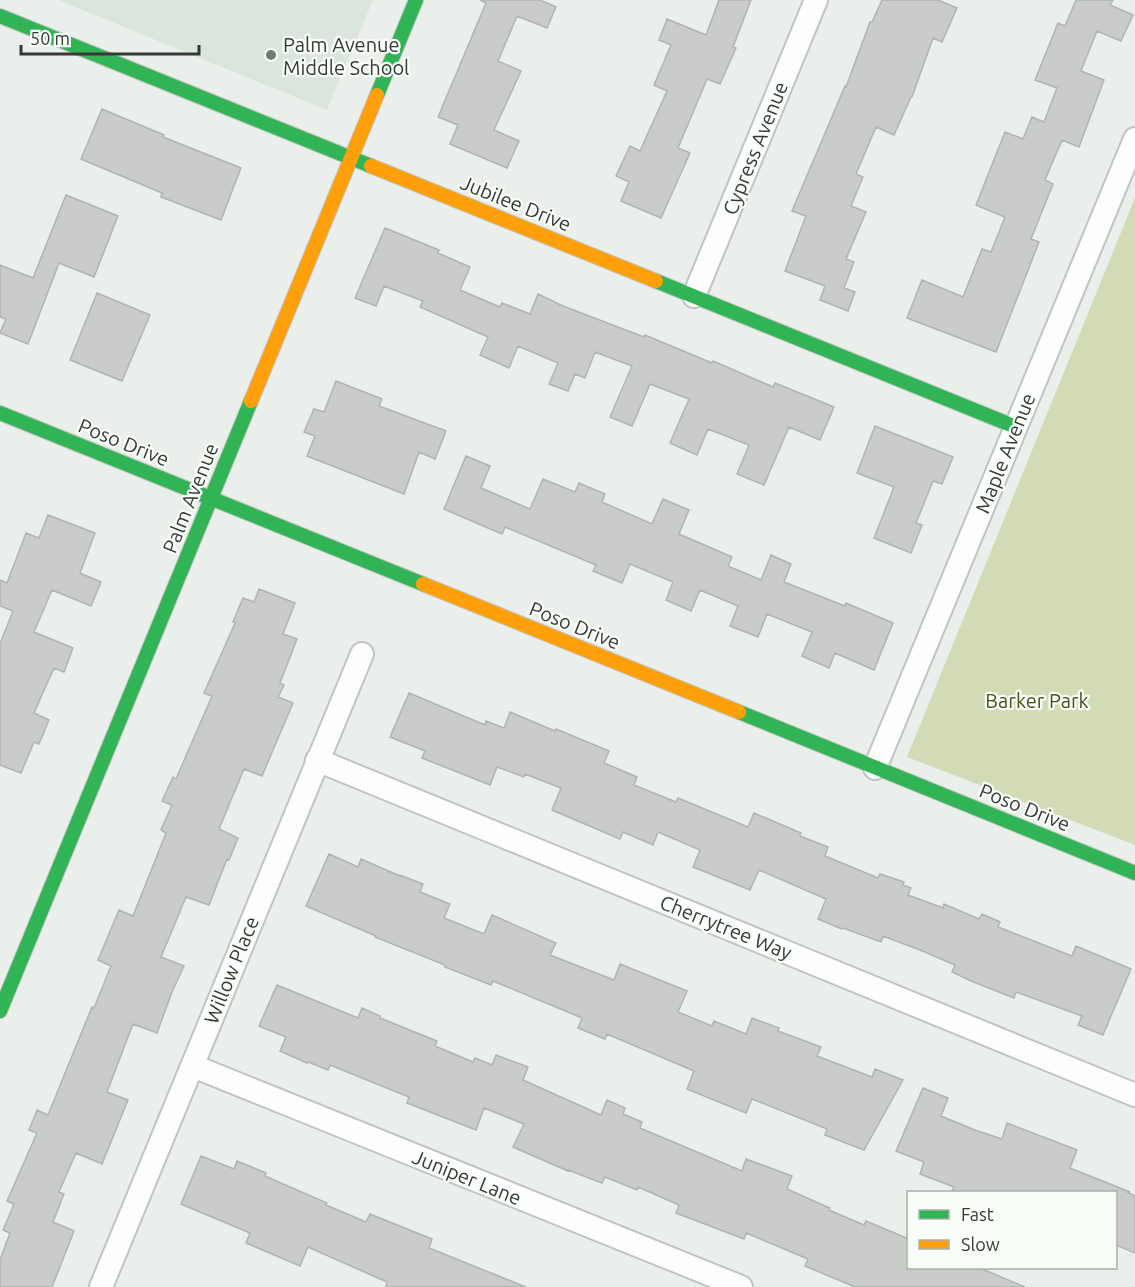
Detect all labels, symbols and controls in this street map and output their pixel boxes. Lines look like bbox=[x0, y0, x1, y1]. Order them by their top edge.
scale bar bbox=[21, 18, 200, 56]
text: 50 m bbox=[30, 28, 70, 48]
place label: Palm Avenue Middle School bbox=[283, 33, 409, 79]
marker: Palm Avenue Middle School bbox=[264, 48, 278, 62]
street label: Cypress Avenue bbox=[718, 78, 792, 218]
street label: Jubilee Drive bbox=[457, 170, 575, 236]
street label: Maple Avenue bbox=[970, 390, 1040, 516]
street label: Poso Drive bbox=[75, 413, 173, 471]
street label: Palm Avenue bbox=[158, 440, 222, 556]
street label: Poso Drive bbox=[526, 596, 624, 654]
park label: Barker Park bbox=[985, 689, 1089, 712]
street label: Poso Drive bbox=[976, 778, 1074, 836]
street label: Cherrytree Way bbox=[657, 890, 796, 964]
street label: Willow Place bbox=[199, 913, 263, 1027]
street label: Juniper Lane bbox=[409, 1145, 525, 1209]
legend bbox=[907, 1191, 1117, 1269]
text: Fast bbox=[961, 1204, 994, 1224]
text: Slow bbox=[961, 1234, 1000, 1254]

